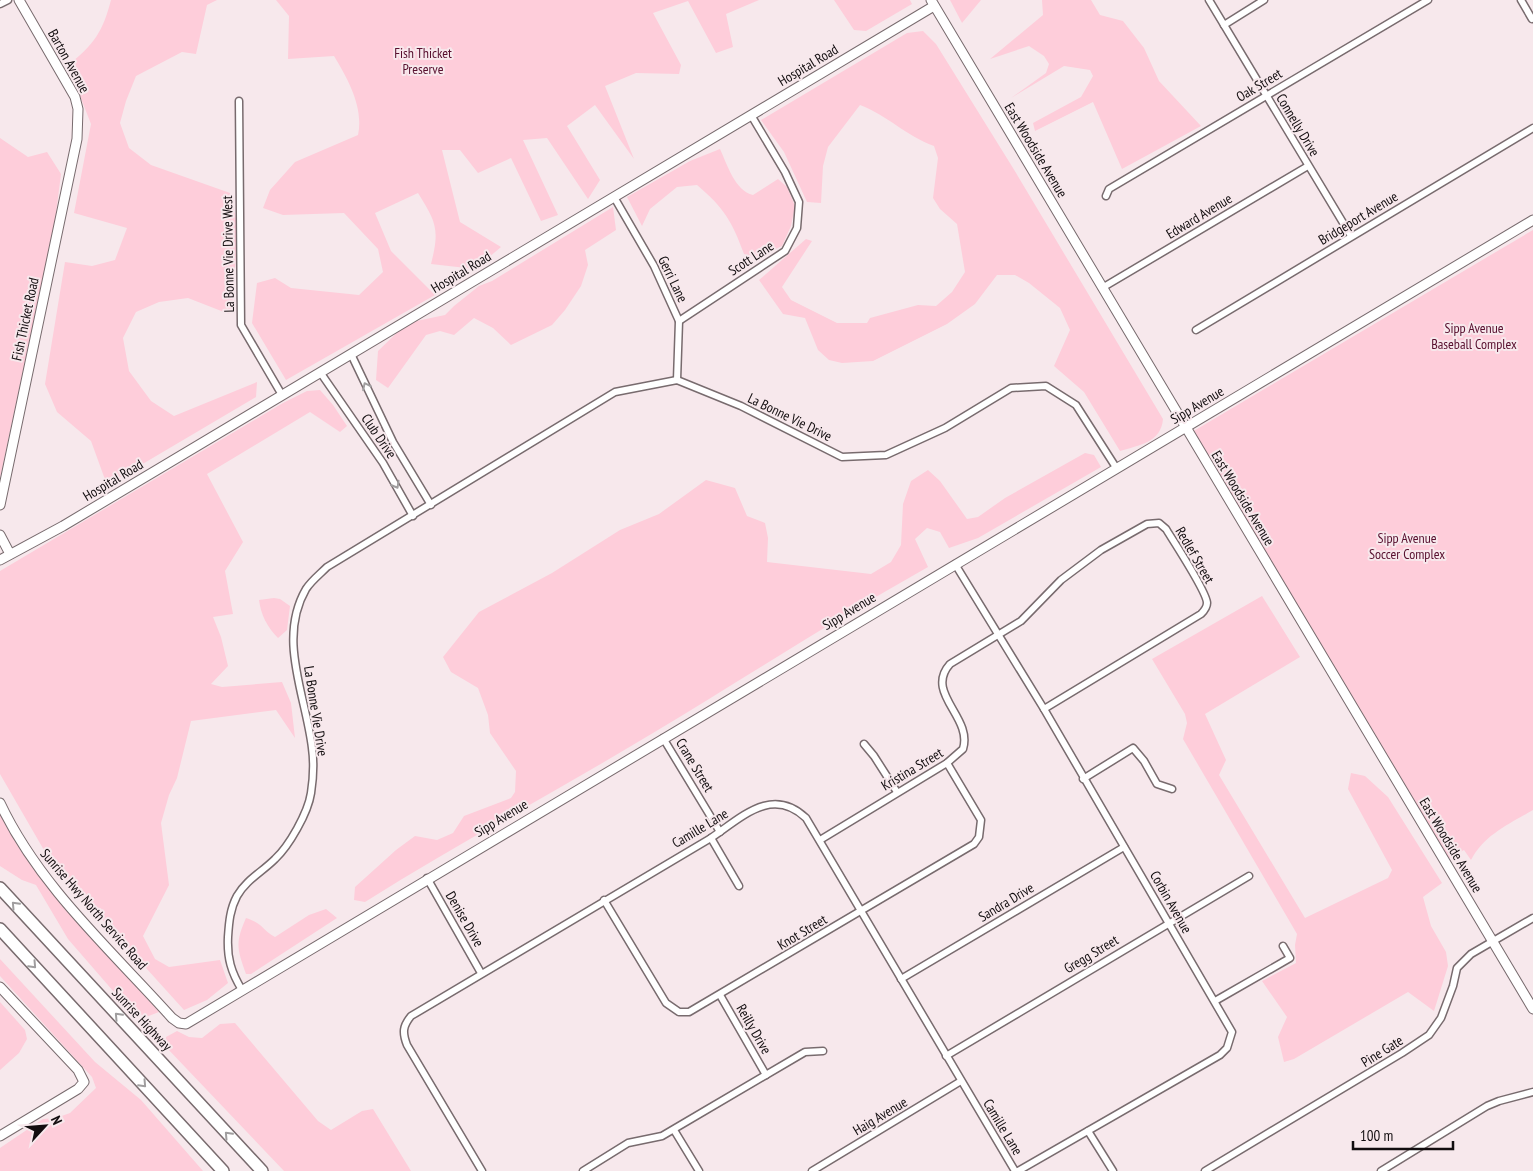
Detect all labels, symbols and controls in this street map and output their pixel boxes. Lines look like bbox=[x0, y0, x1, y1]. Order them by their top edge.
street label: Barton Avenue bbox=[44, 26, 94, 96]
street label: Hospital Road bbox=[775, 40, 841, 90]
park label: Fish Thicket Preserve bbox=[394, 44, 452, 78]
street label: Oak Street bbox=[1233, 64, 1285, 106]
street label: Connelly Drive bbox=[1272, 90, 1324, 160]
street label: East Woodside Avenue bbox=[1001, 99, 1072, 201]
street label: Bridgeport Avenue bbox=[1315, 187, 1401, 249]
street label: Edward Avenue bbox=[1163, 189, 1235, 243]
street label: La Bonne Vie Drive West bbox=[218, 195, 238, 313]
street label: Scott Lane bbox=[725, 237, 777, 279]
street label: Hospital Road bbox=[428, 247, 494, 297]
street label: Gerri Lane bbox=[654, 253, 692, 305]
street label: Fish Thicket Road bbox=[7, 276, 43, 362]
park label: Sipp Avenue Baseball Complex bbox=[1431, 319, 1517, 353]
one-way arrow bbox=[362, 382, 372, 391]
street label: Sipp Avenue bbox=[1167, 382, 1227, 428]
street label: La Bonne Vie Drive bbox=[745, 389, 835, 445]
street label: Club Drive bbox=[357, 410, 401, 462]
street label: East Woodside Avenue bbox=[1208, 447, 1279, 549]
street label: Hospital Road bbox=[80, 455, 146, 505]
one-way arrow bbox=[389, 480, 399, 489]
street label: Redlef Street bbox=[1172, 523, 1219, 587]
park label: Sipp Avenue Soccer Complex bbox=[1369, 529, 1445, 563]
street label: Sipp Avenue bbox=[819, 588, 879, 634]
street label: La Bonne Vie Drive bbox=[300, 665, 332, 758]
street label: Crane Street bbox=[672, 735, 718, 795]
street label: Kristina Street bbox=[878, 743, 946, 794]
street label: East Woodside Avenue bbox=[1416, 794, 1487, 896]
street label: Sipp Avenue bbox=[471, 795, 531, 841]
street label: Camille Lane bbox=[669, 804, 732, 852]
street label: Sunrise Hwy North Service Road bbox=[37, 845, 151, 973]
street label: Corbin Avenue bbox=[1146, 868, 1196, 937]
street label: Sandra Drive bbox=[975, 878, 1037, 926]
street label: Denise Drive bbox=[442, 888, 488, 950]
one-way arrow bbox=[12, 901, 21, 910]
street label: Knot Street bbox=[774, 910, 830, 954]
street label: Gregg Street bbox=[1060, 931, 1122, 977]
one-way arrow bbox=[27, 959, 36, 968]
street label: Sunrise Highway bbox=[108, 983, 177, 1055]
street label: Reilly Drive bbox=[733, 1001, 776, 1057]
one-way arrow bbox=[115, 1012, 124, 1021]
street label: Pine Gate bbox=[1358, 1031, 1407, 1071]
one-way arrow bbox=[137, 1079, 146, 1088]
street label: Haig Avenue bbox=[850, 1093, 911, 1139]
street label: Camille Lane bbox=[979, 1096, 1027, 1159]
north arrow bbox=[20, 1101, 70, 1151]
text: N bbox=[47, 1113, 66, 1128]
scale bar bbox=[1353, 1118, 1453, 1150]
text: 100 m bbox=[1360, 1126, 1393, 1145]
one-way arrow bbox=[225, 1132, 234, 1141]

